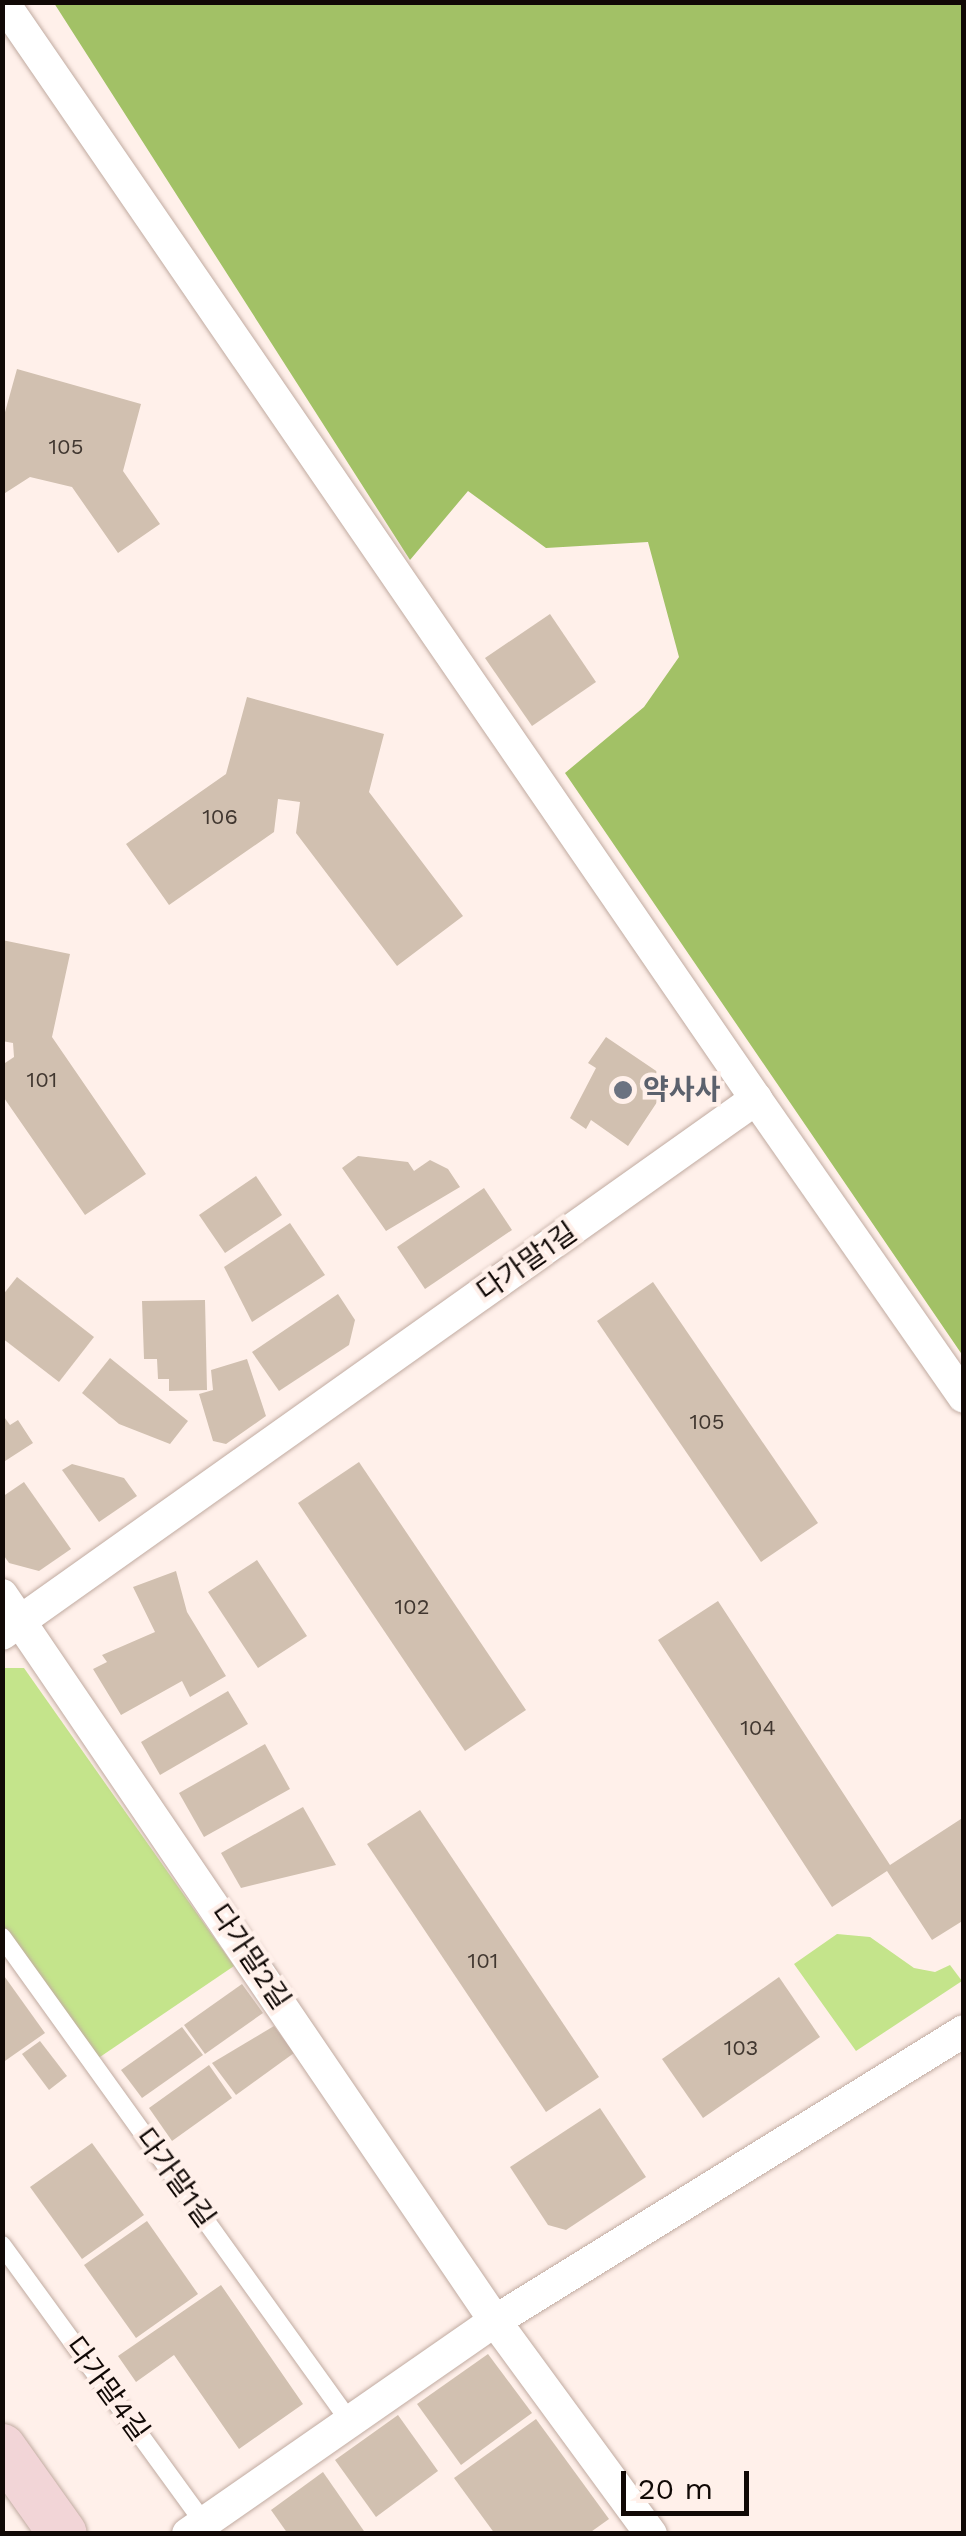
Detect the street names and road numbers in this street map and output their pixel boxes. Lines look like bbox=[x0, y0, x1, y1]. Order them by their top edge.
street label: 다가말1길 bbox=[471, 1216, 583, 1308]
street label: 다가말2길 bbox=[203, 1898, 297, 2016]
street label: 다가말1길 bbox=[128, 2122, 222, 2234]
street label: 다가말4길 bbox=[58, 2331, 156, 2447]

